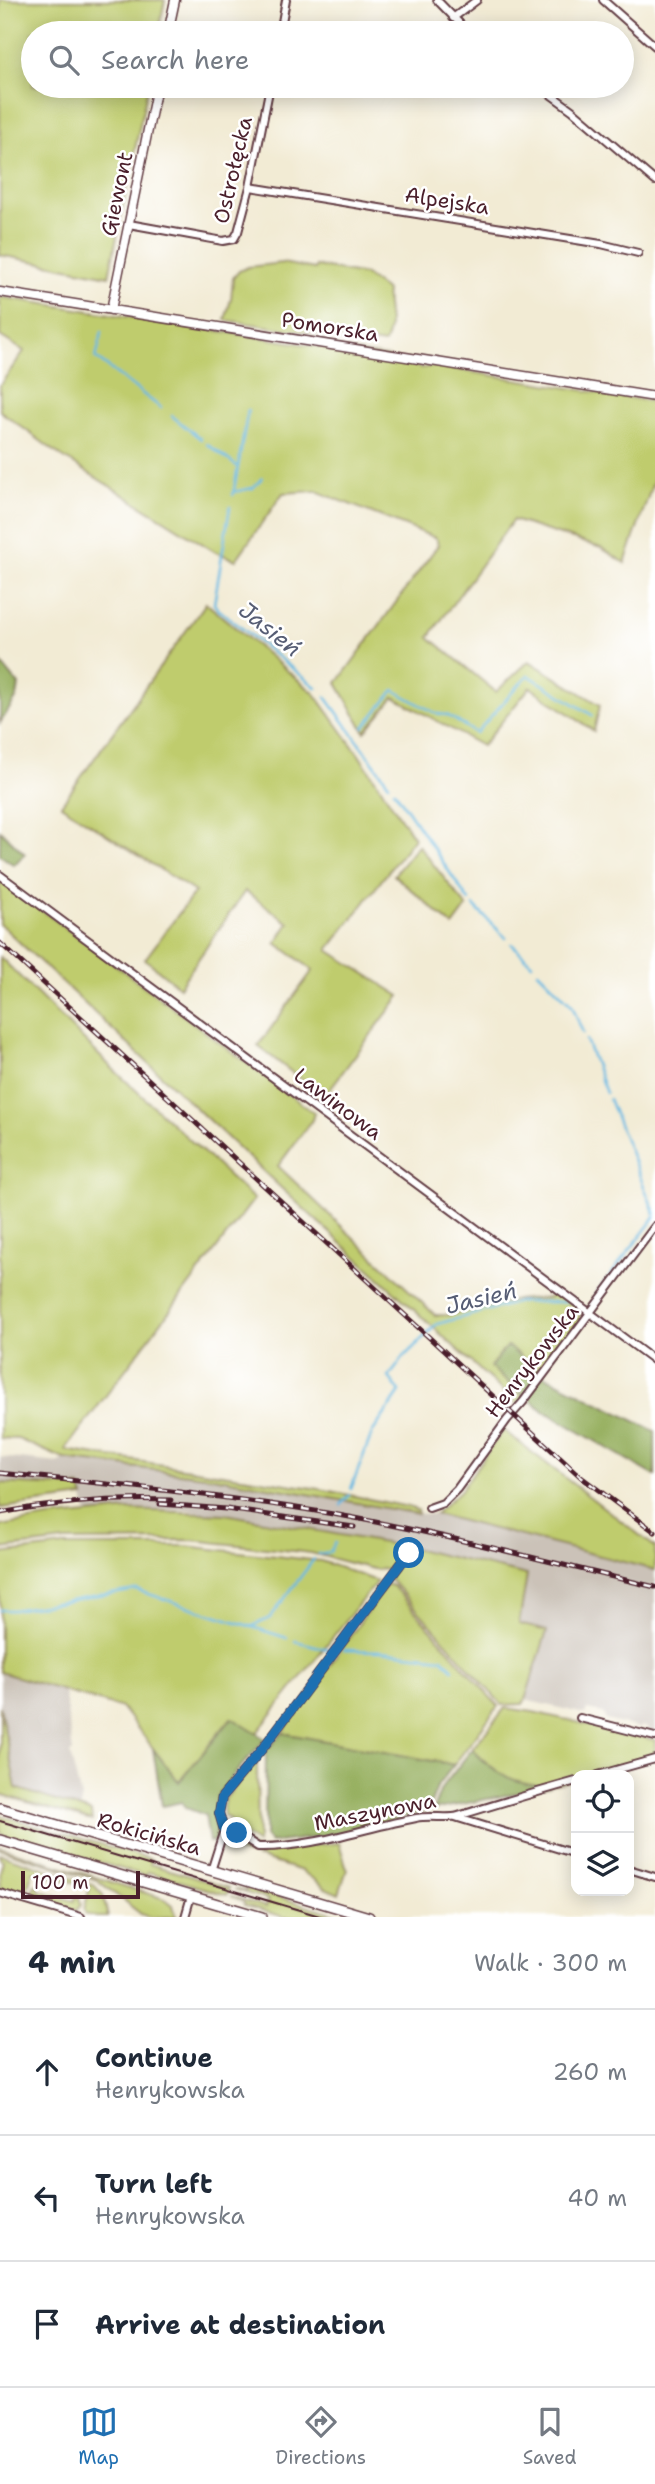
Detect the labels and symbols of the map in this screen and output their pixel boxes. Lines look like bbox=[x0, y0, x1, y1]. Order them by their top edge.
street label: Ostrołęcka bbox=[207, 114, 259, 226]
street label: Giewont bbox=[94, 149, 140, 239]
street label: Alpejska bbox=[403, 181, 491, 221]
street label: Pomorska bbox=[279, 305, 381, 349]
water label: Jasień bbox=[232, 595, 308, 663]
street label: Lawinowa bbox=[288, 1062, 388, 1146]
water label: Jasień bbox=[442, 1275, 520, 1321]
street label: Henrykowska bbox=[479, 1298, 585, 1424]
route start bbox=[393, 1537, 424, 1568]
street label: Maszynowa bbox=[312, 1786, 438, 1838]
street label: Rokicińska bbox=[94, 1806, 204, 1862]
route end bbox=[221, 1817, 252, 1848]
scale bar bbox=[21, 1868, 140, 1900]

